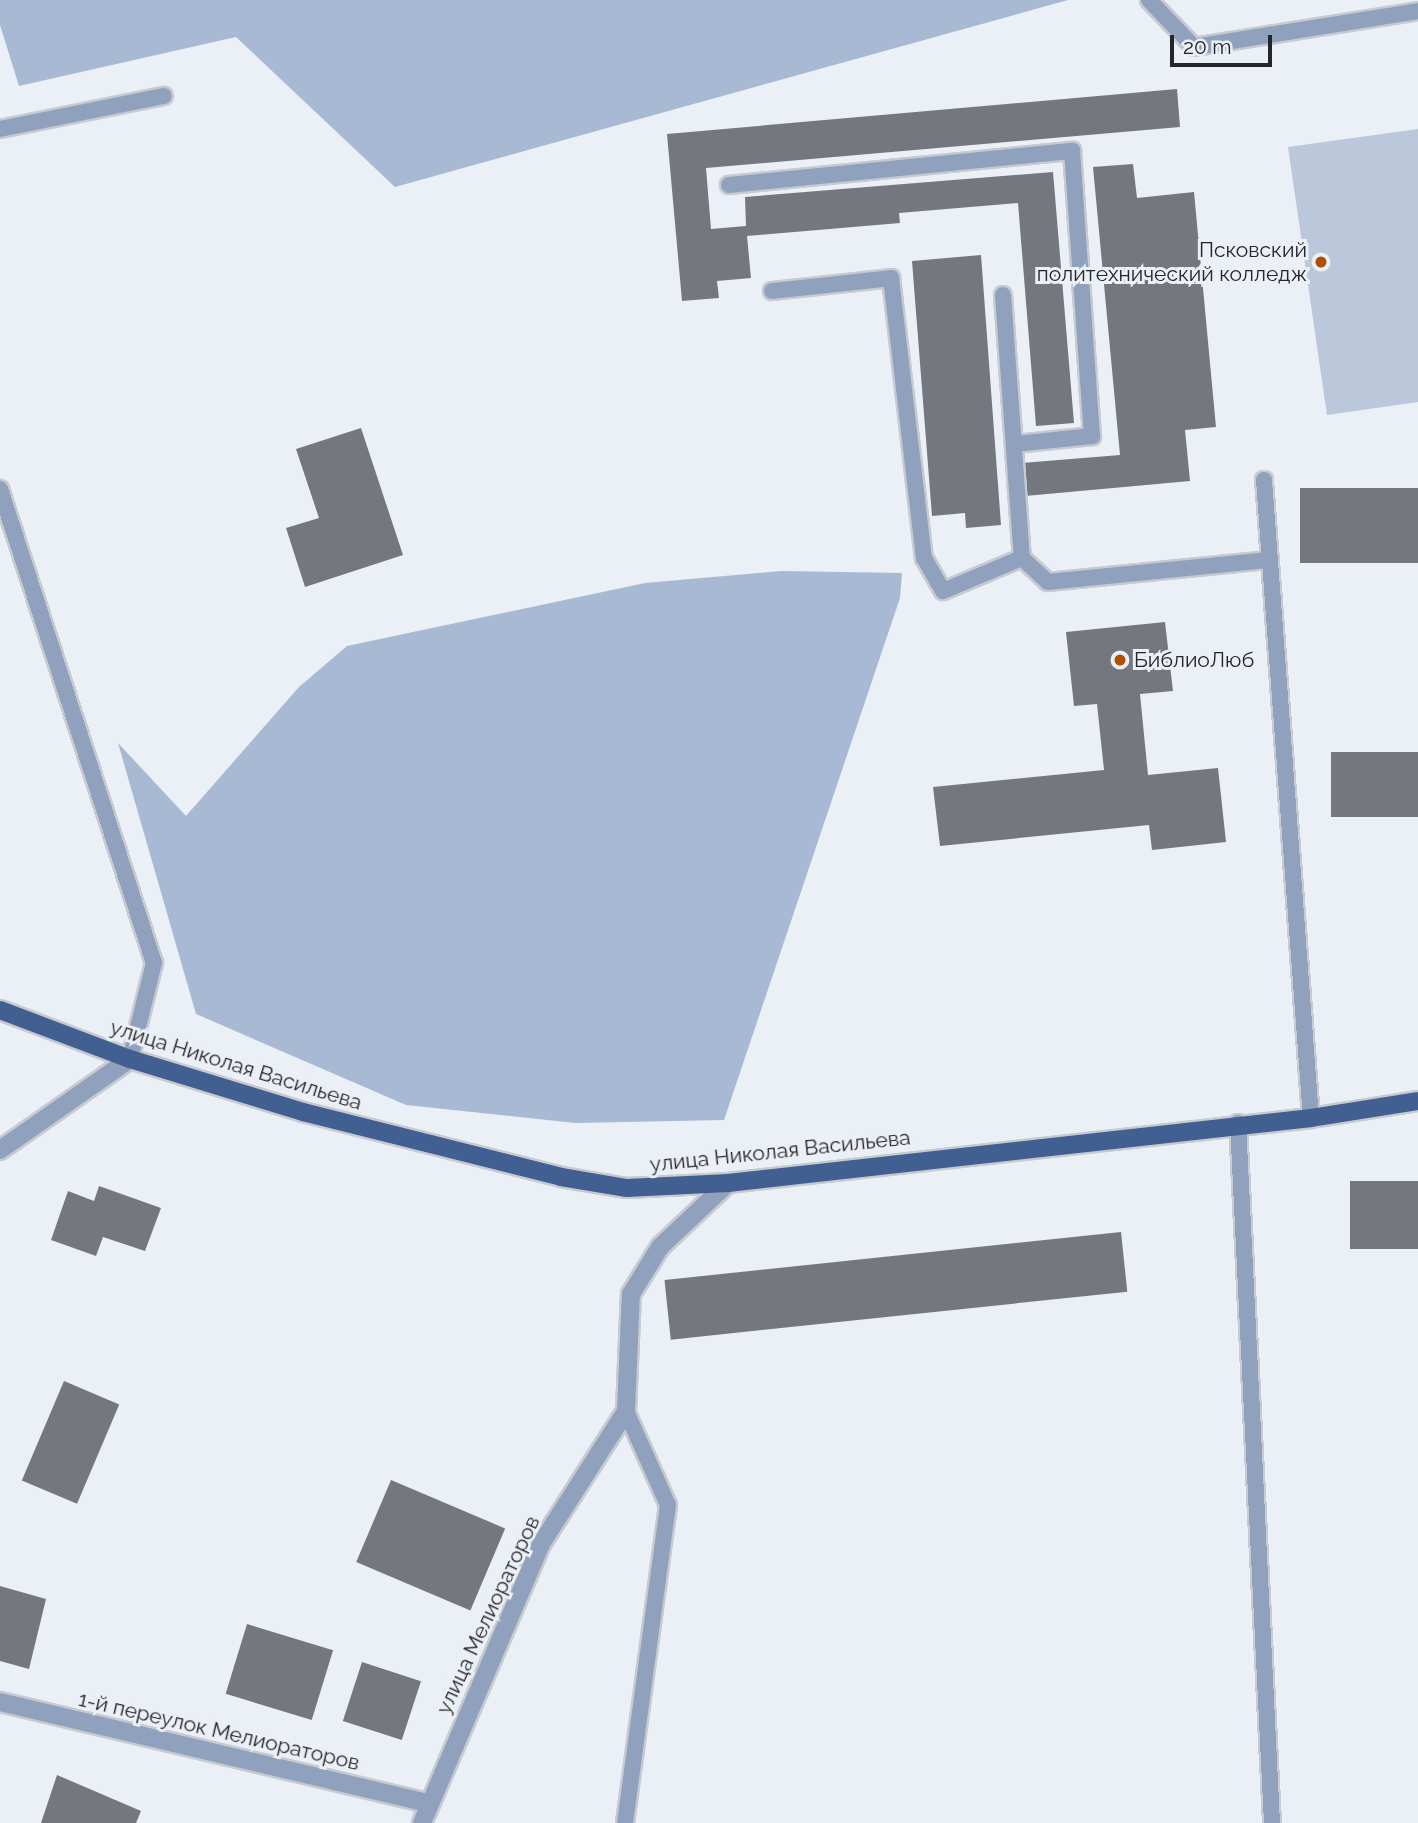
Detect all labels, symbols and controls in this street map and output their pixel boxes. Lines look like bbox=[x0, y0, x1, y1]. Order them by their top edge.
scale bar bbox=[1173, 21, 1274, 65]
text: 20 m bbox=[1183, 34, 1231, 59]
place label: Псковский политехнический колледж bbox=[1037, 237, 1307, 287]
marker: Псковский политехнический колледж bbox=[1313, 254, 1329, 270]
place label: БиблиоЛюб bbox=[1134, 647, 1254, 673]
marker: БиблиоЛюб bbox=[1112, 652, 1128, 668]
street label: улица Николая Васильева bbox=[107, 1015, 365, 1115]
street label: улица Николая Васильева bbox=[648, 1125, 912, 1177]
street label: улица Мелиораторов bbox=[431, 1512, 545, 1718]
street label: 1-й переулок Мелиораторов bbox=[76, 1686, 362, 1776]

